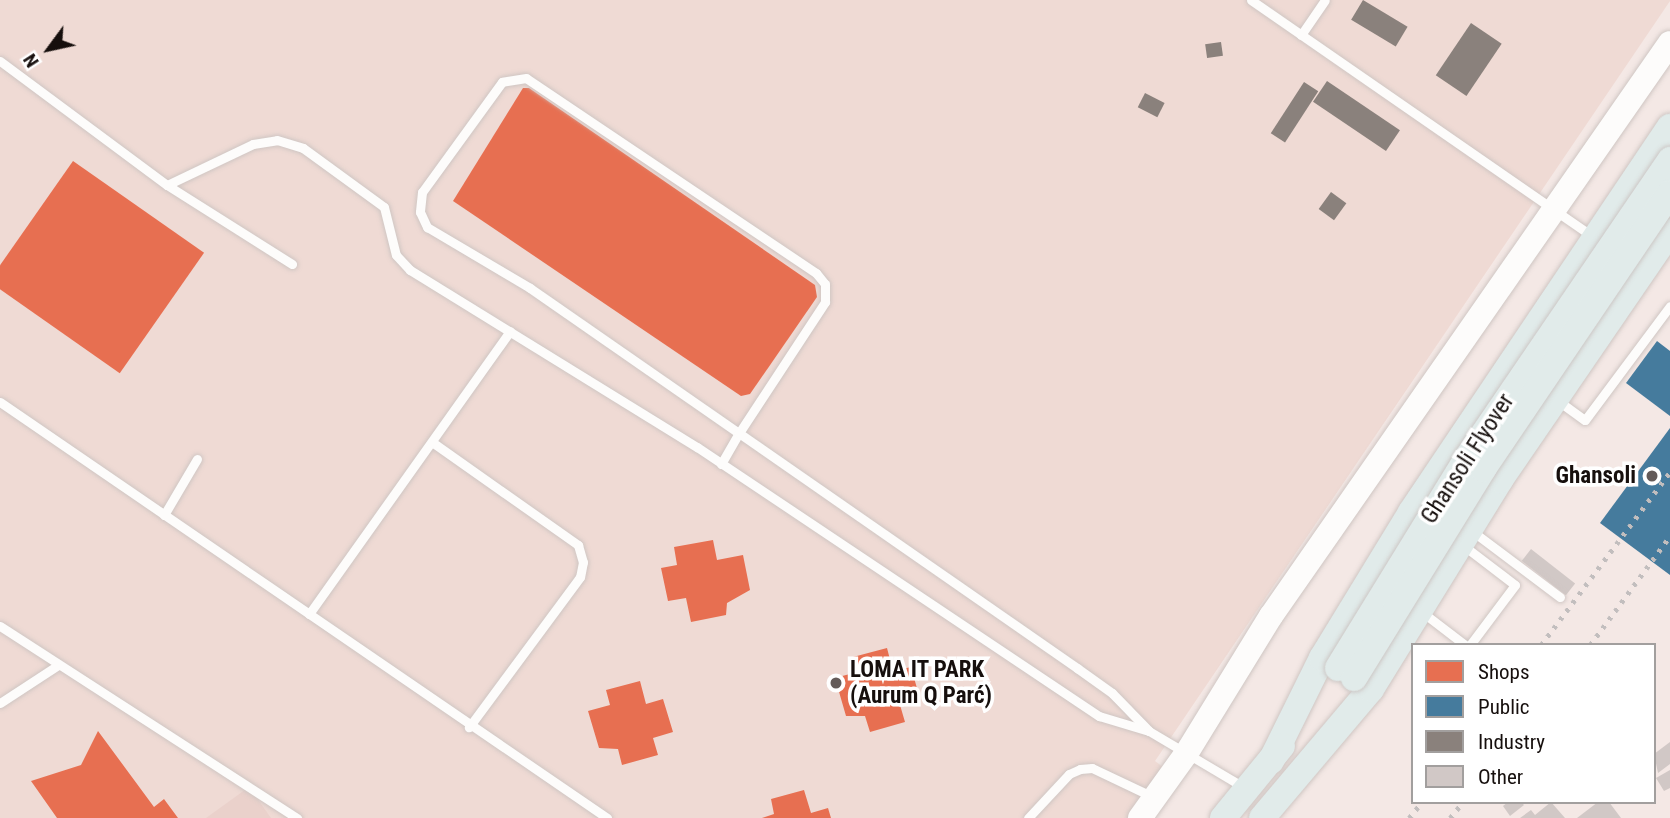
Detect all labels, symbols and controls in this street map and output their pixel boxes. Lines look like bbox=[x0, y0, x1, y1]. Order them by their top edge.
north arrow bbox=[14, 14, 84, 84]
text: N bbox=[18, 50, 44, 72]
street label: Ghansoli Flyover bbox=[1416, 389, 1520, 529]
place label: Ghansoli bbox=[1556, 462, 1636, 490]
marker: Ghansoli bbox=[1642, 466, 1662, 486]
legend bbox=[1411, 643, 1656, 804]
place label: LOMA IT PARK (Aurum Q Parć) bbox=[850, 656, 992, 710]
text: Shops bbox=[1478, 660, 1530, 684]
marker: LOMA IT PARK (Aurum Q Parć) bbox=[828, 675, 844, 691]
text: Public bbox=[1478, 695, 1530, 719]
text: Industry bbox=[1478, 730, 1545, 754]
text: Other bbox=[1478, 765, 1523, 789]

